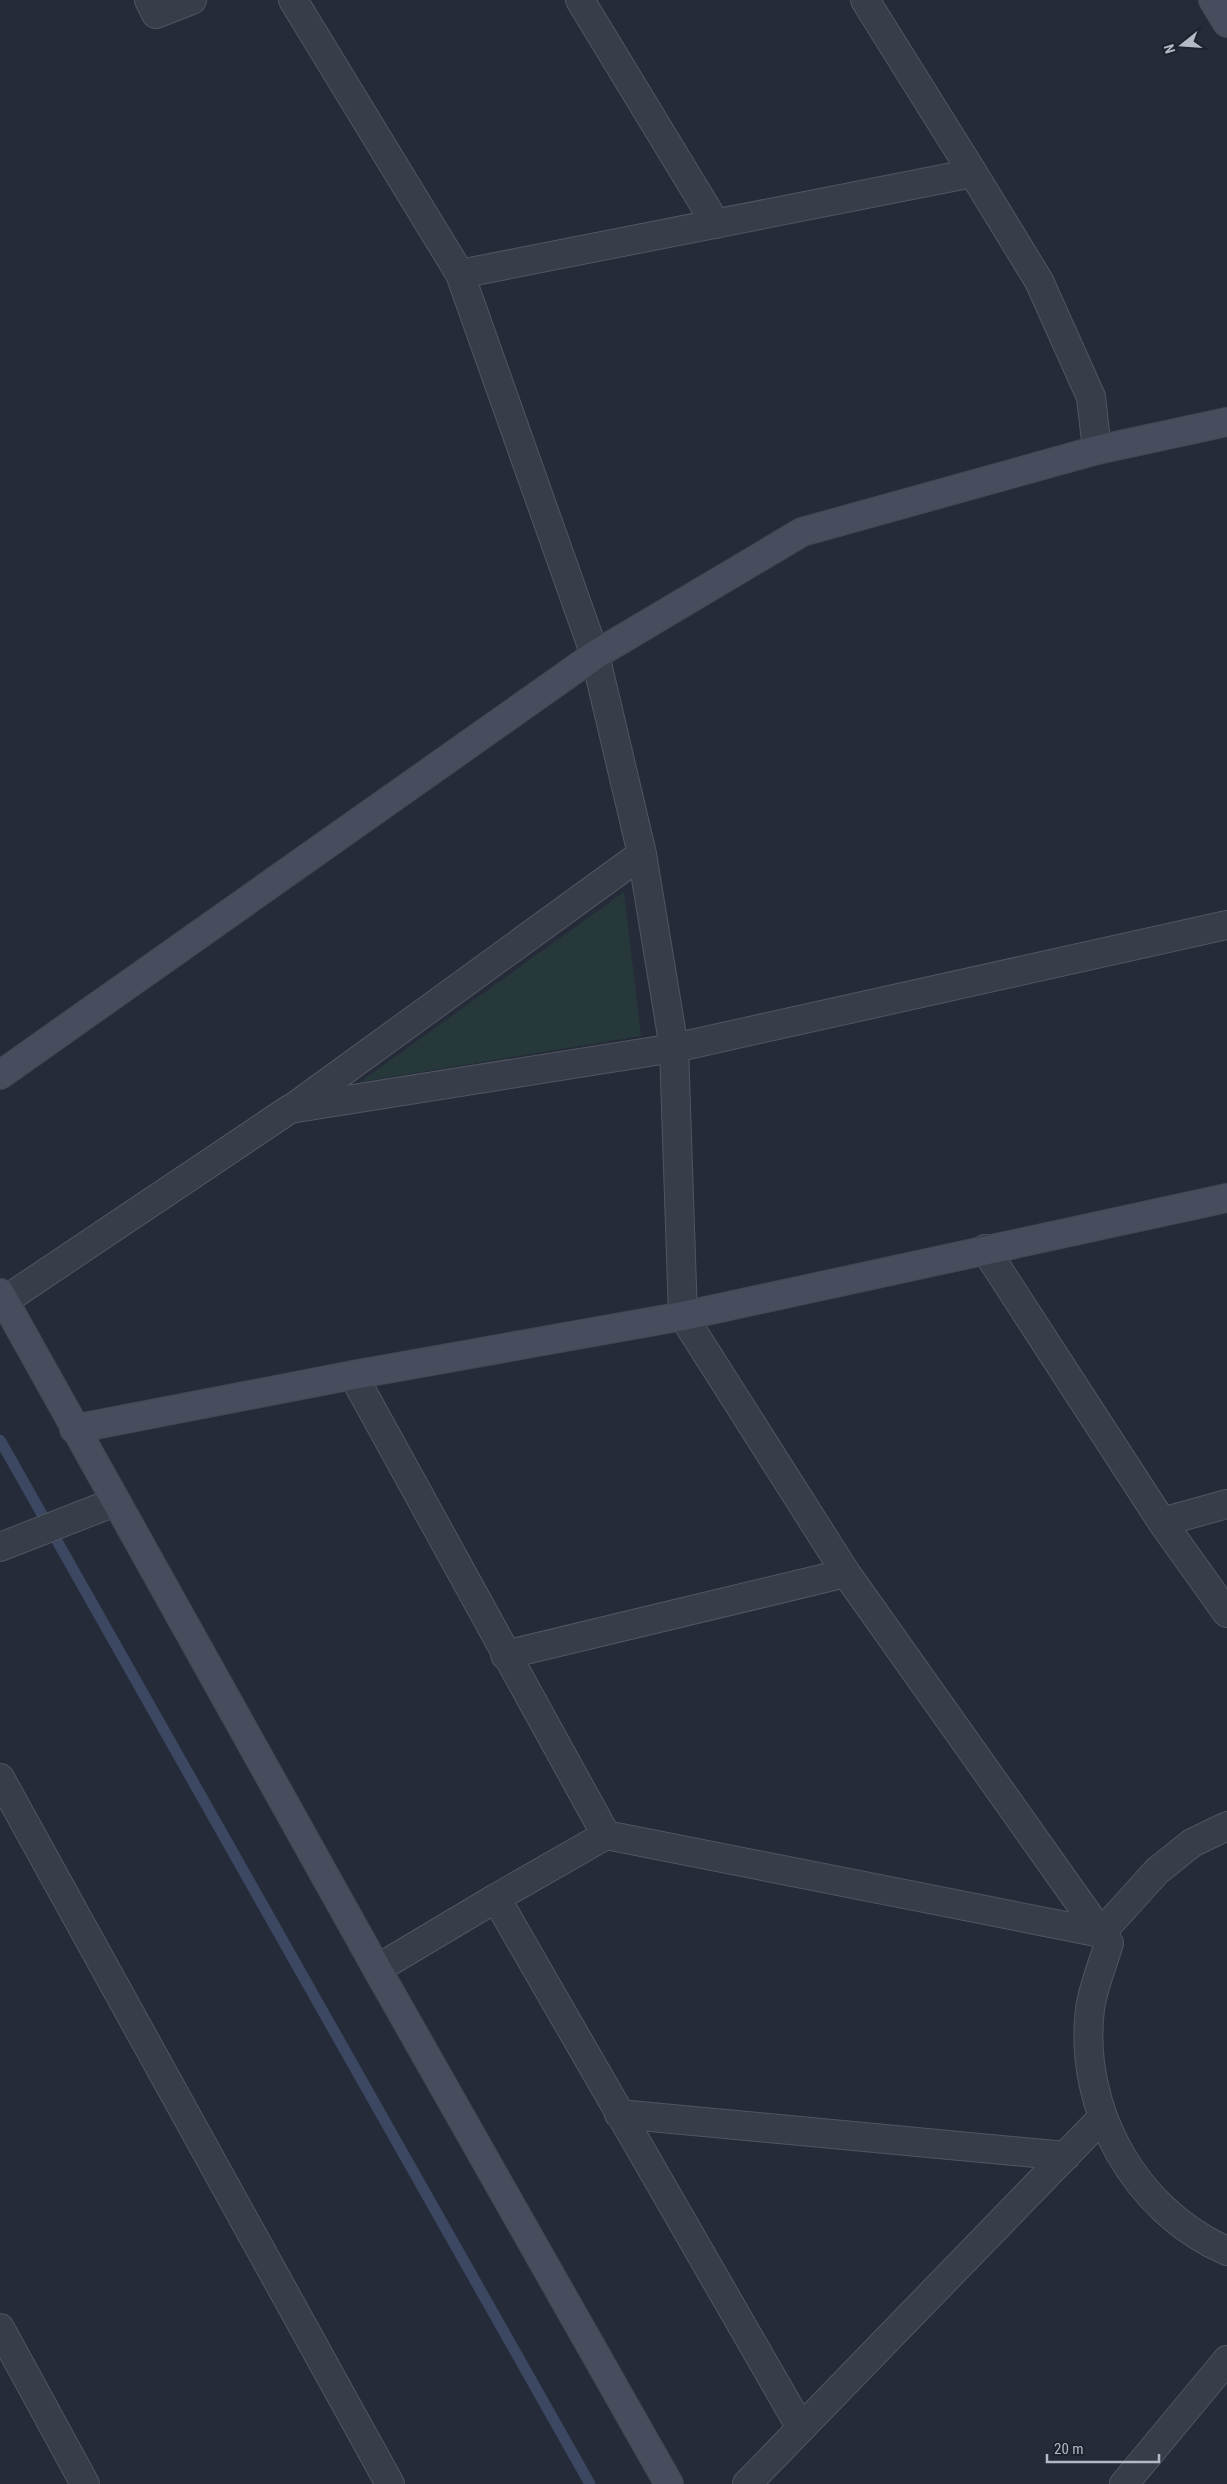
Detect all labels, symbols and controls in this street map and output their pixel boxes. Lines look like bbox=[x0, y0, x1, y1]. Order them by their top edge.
north arrow bbox=[1157, 20, 1207, 70]
text: N bbox=[1161, 42, 1178, 55]
scale bar bbox=[1047, 2432, 1160, 2464]
text: 20 m bbox=[1054, 2440, 1084, 2458]

